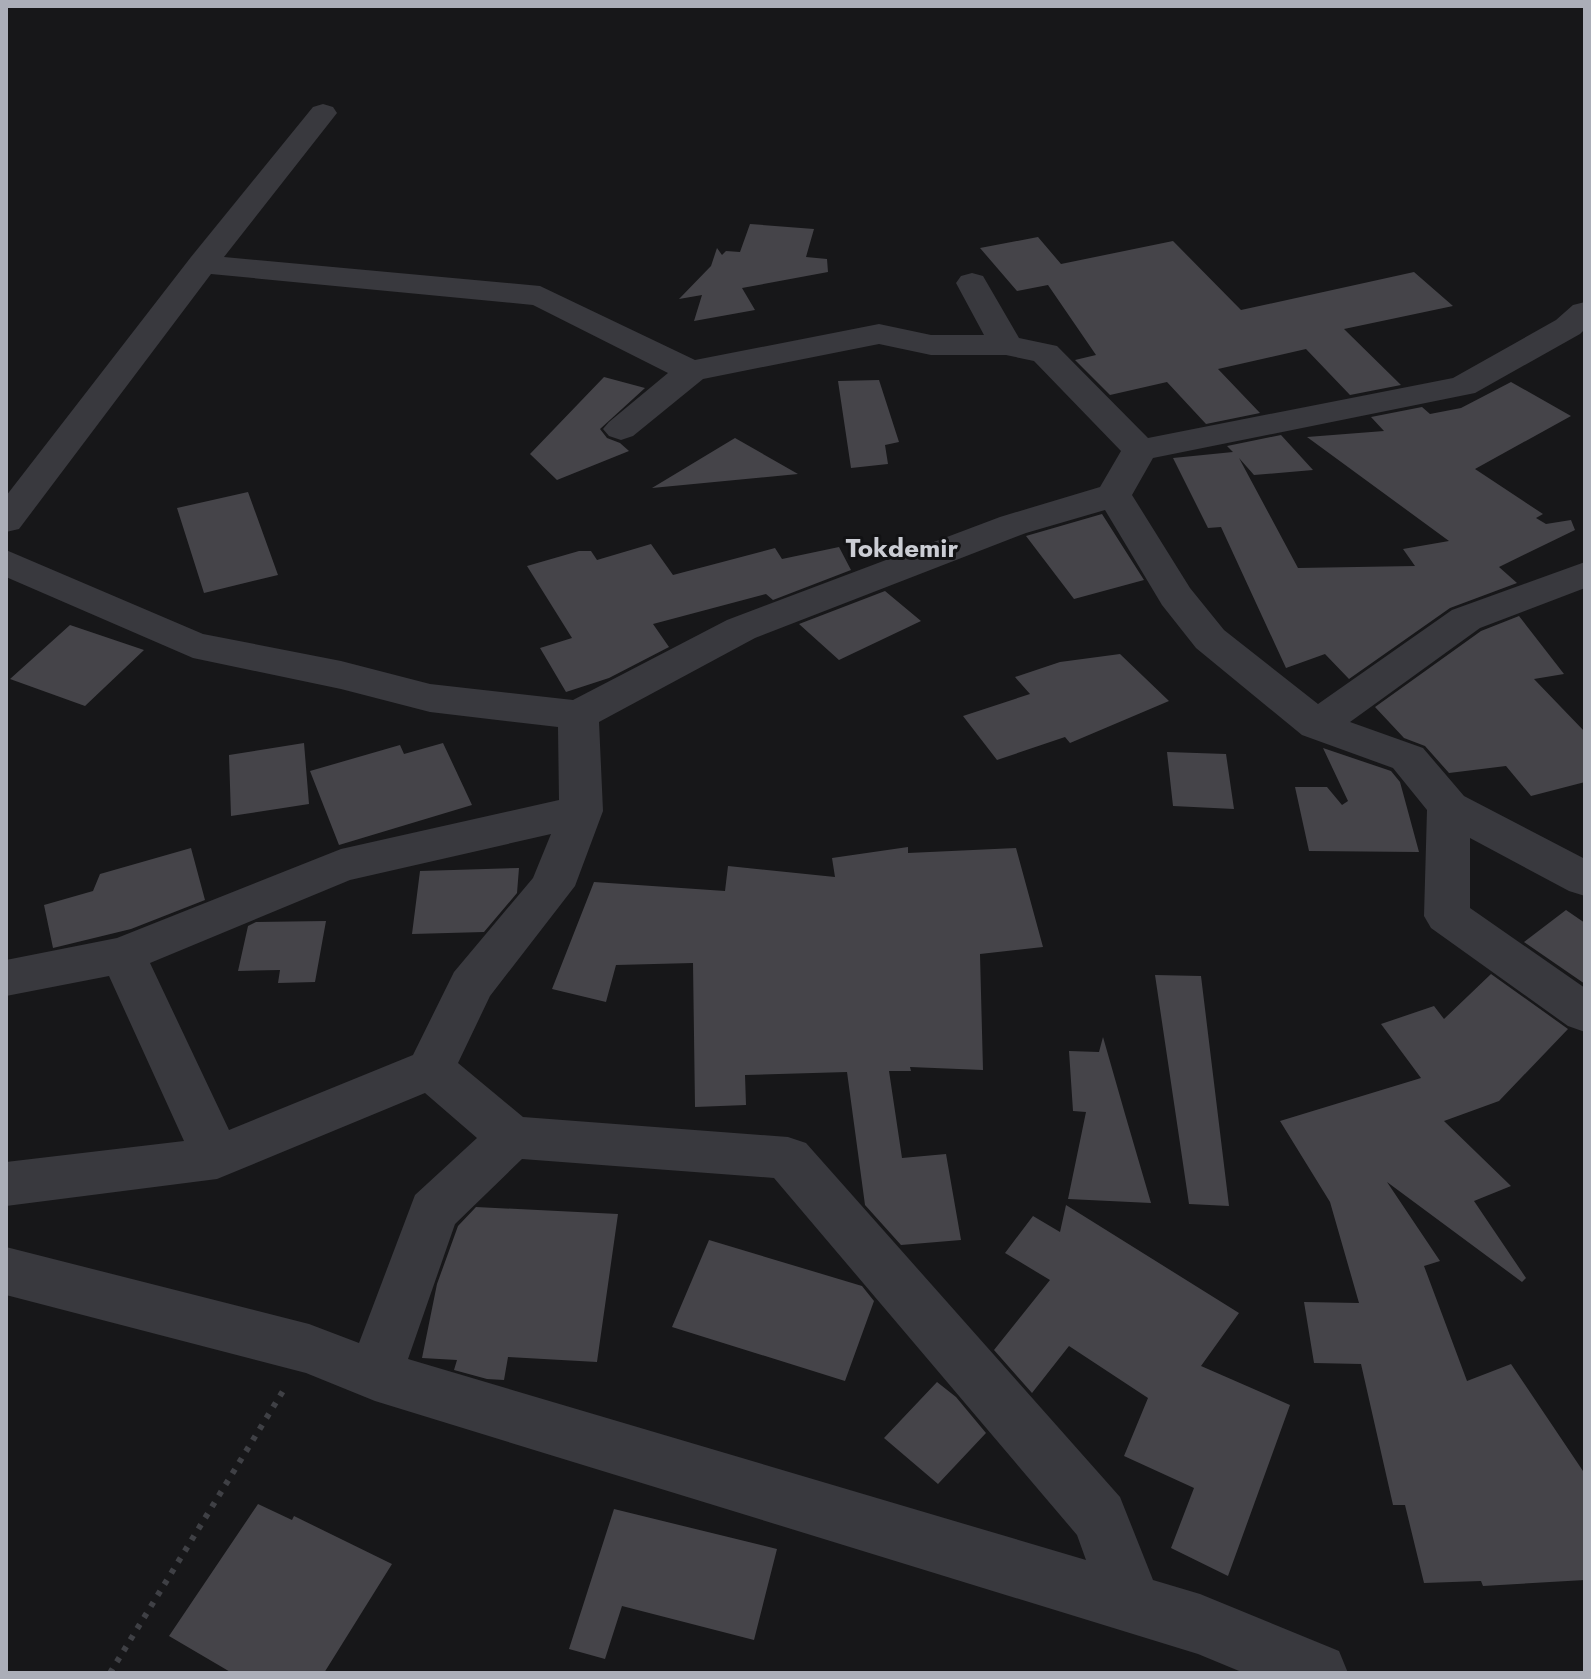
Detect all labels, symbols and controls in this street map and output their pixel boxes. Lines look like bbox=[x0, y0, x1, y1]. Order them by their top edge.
district label: Tokdemir bbox=[846, 529, 959, 567]

